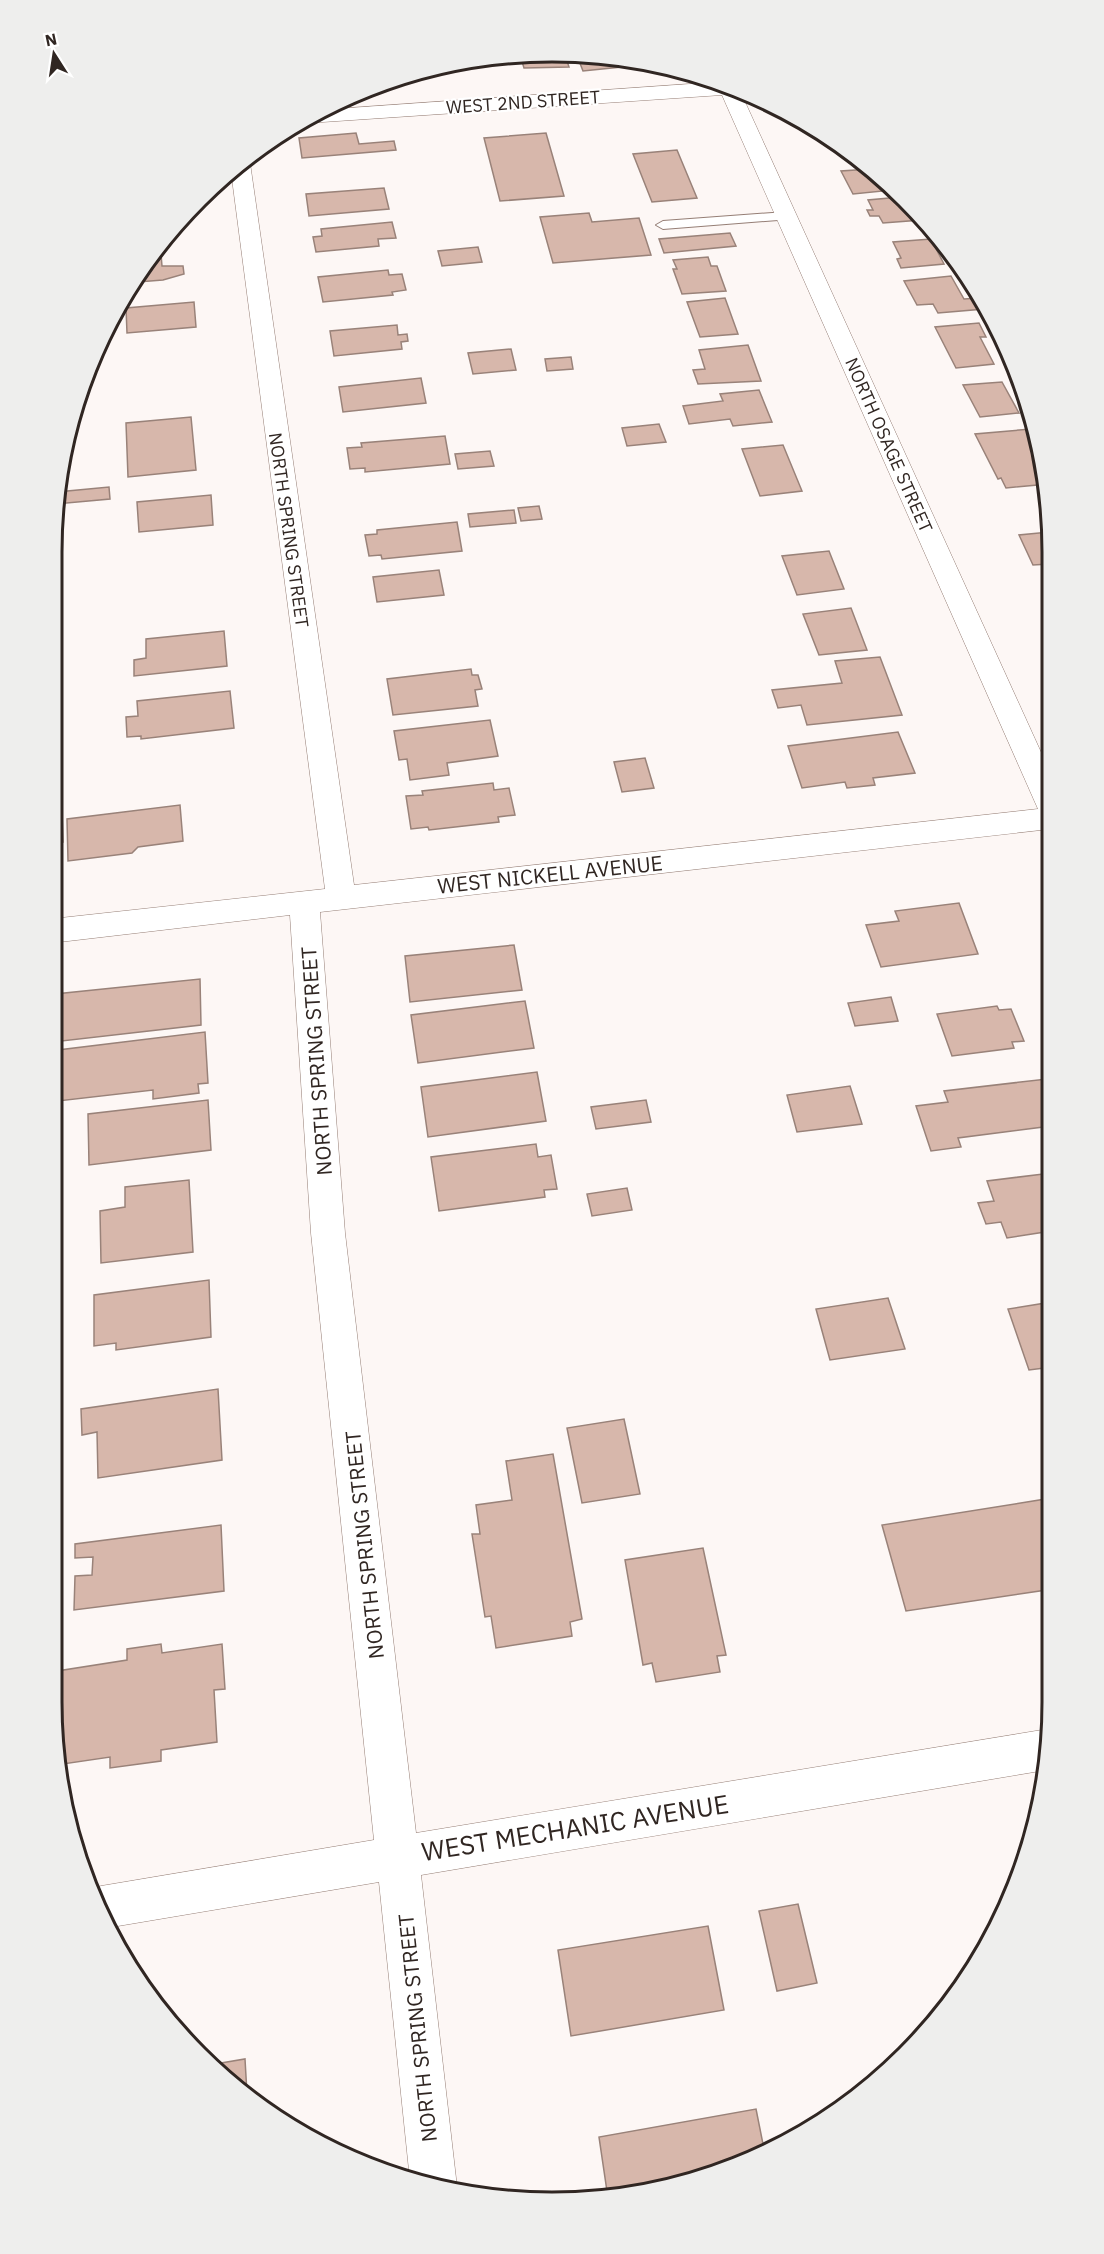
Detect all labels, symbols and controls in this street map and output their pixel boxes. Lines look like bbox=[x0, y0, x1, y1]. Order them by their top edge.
north arrow bbox=[24, 24, 84, 84]
text: N bbox=[43, 28, 59, 50]
street label: WEST 2ND STREET bbox=[445, 85, 601, 119]
street label: NORTH OSAGE STREET bbox=[840, 354, 938, 536]
street label: NORTH SPRING STREET bbox=[264, 431, 314, 629]
street label: WEST NICKELL AVENUE bbox=[436, 848, 664, 900]
street label: NORTH SPRING STREET bbox=[294, 946, 338, 1176]
street label: NORTH SPRING STREET bbox=[338, 1429, 390, 1661]
street label: WEST MECHANIC AVENUE bbox=[419, 1786, 731, 1868]
street label: NORTH SPRING STREET bbox=[391, 1912, 443, 2144]

